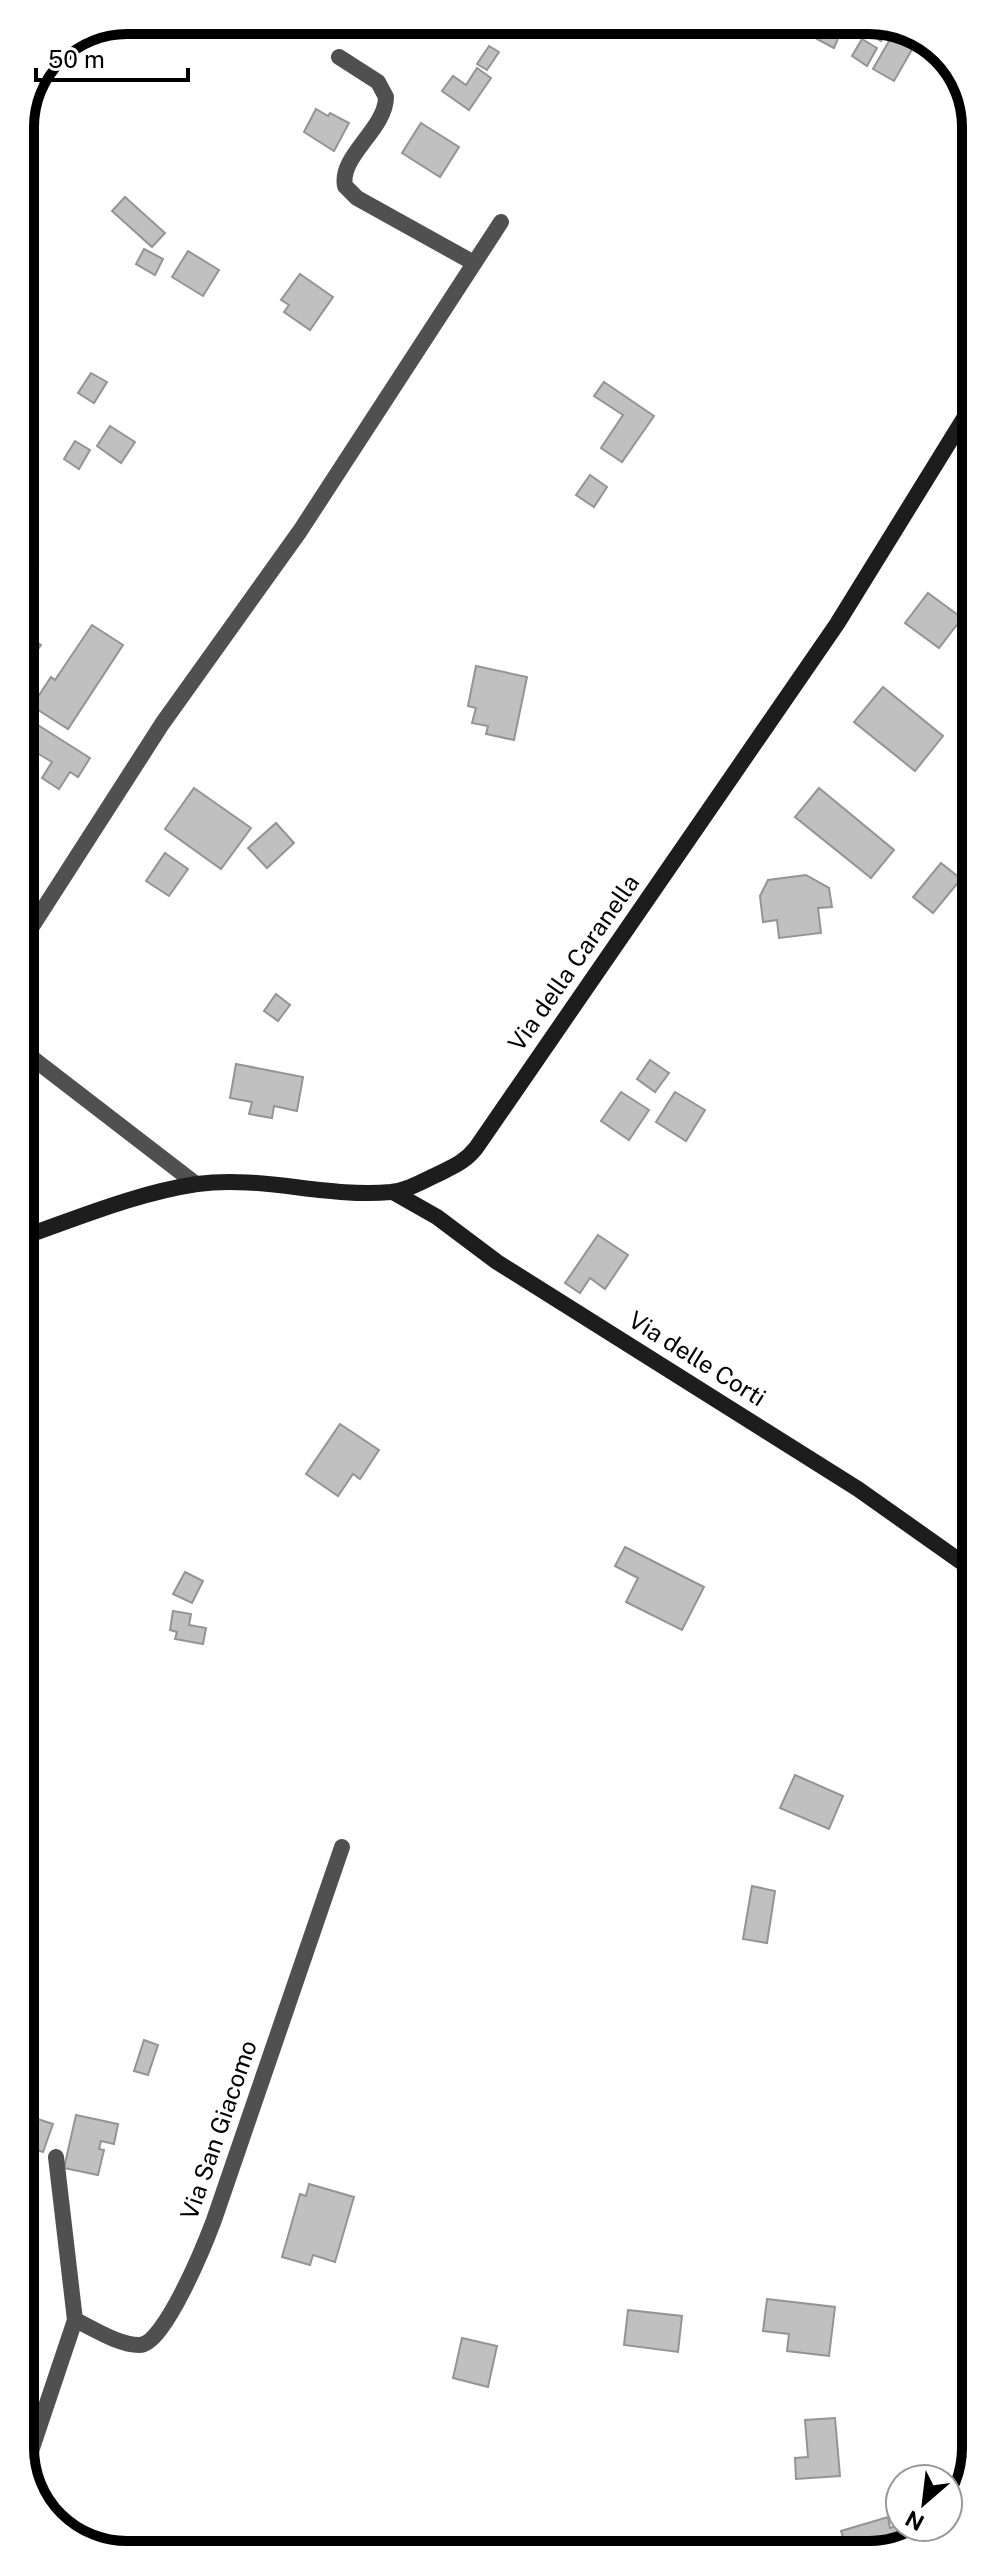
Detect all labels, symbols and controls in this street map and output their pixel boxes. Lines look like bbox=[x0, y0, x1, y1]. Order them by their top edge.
scale bar bbox=[36, 32, 188, 82]
text: 50 m bbox=[48, 45, 105, 73]
street label: Via della Caranella bbox=[502, 869, 644, 1056]
street label: Via delle Corti bbox=[624, 1305, 771, 1411]
street label: Via San Giacomo bbox=[174, 2036, 262, 2223]
north arrow bbox=[884, 2463, 964, 2543]
text: N bbox=[901, 2505, 928, 2536]

